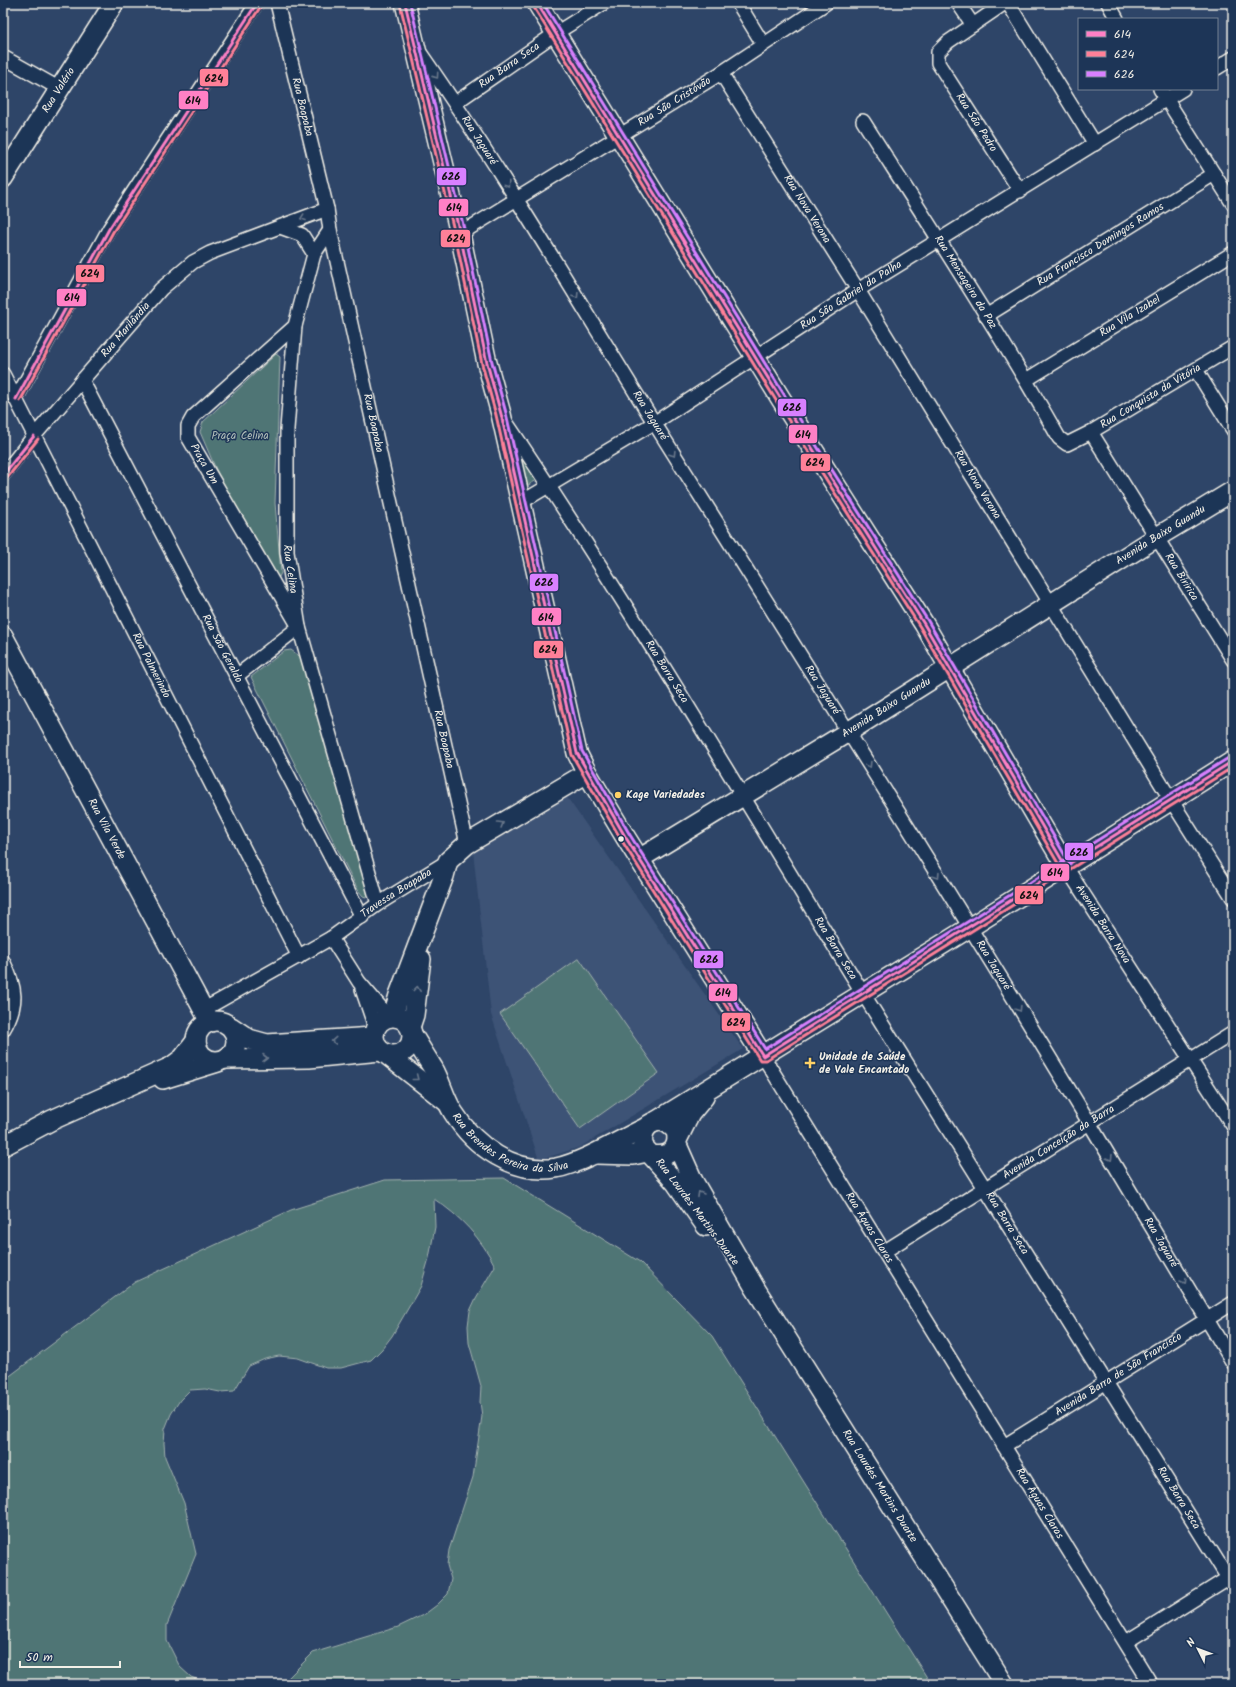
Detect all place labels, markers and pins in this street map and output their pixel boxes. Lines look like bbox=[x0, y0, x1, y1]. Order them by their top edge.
place label: Kage Variedades bbox=[626, 786, 706, 804]
marker: Kage Variedades bbox=[613, 790, 623, 800]
unlabelled marker bbox=[616, 834, 626, 844]
place label: Unidade de Saúde de Vale Encantado bbox=[819, 1048, 909, 1079]
marker: Unidade de Saúde de Vale Encantado bbox=[804, 1057, 816, 1069]

